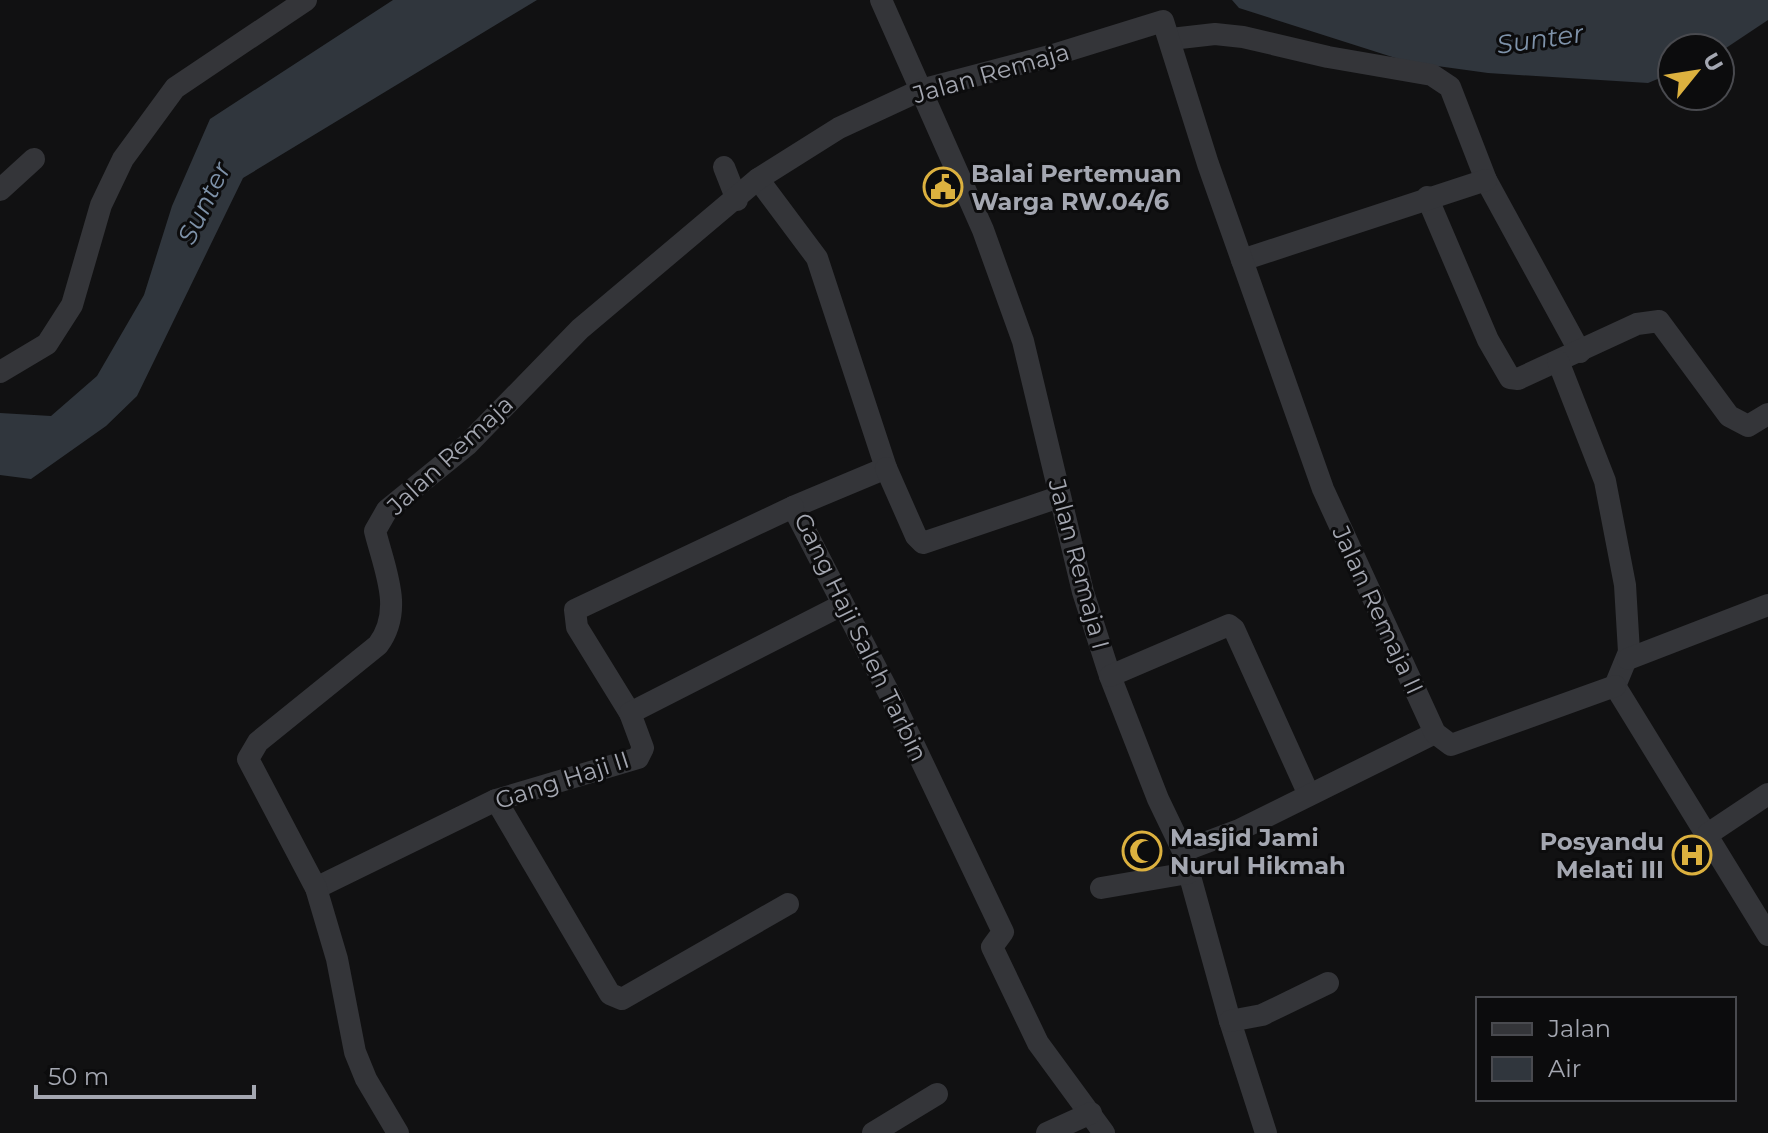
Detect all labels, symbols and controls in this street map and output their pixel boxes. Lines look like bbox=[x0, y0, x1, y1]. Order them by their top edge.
water label: Sunter bbox=[1495, 17, 1586, 61]
north arrow bbox=[1656, 32, 1736, 112]
street label: Jalan Remaja bbox=[908, 37, 1073, 109]
text: U bbox=[1697, 48, 1729, 77]
water label: Sunter bbox=[170, 156, 238, 249]
place label: Balai Pertemuan Warga RW.04/6 bbox=[971, 159, 1182, 216]
public building icon: Balai Pertemuan Warga RW.04/6 bbox=[922, 166, 964, 208]
street label: Jalan Remaja bbox=[380, 389, 519, 521]
street label: Jalan Remaja I bbox=[1042, 475, 1116, 652]
street label: Gang Haji Saleh Tarbin bbox=[788, 508, 934, 766]
street label: Jalan Remaja II bbox=[1326, 520, 1430, 699]
street label: Gang Haji II bbox=[491, 745, 633, 815]
place label: Masjid Jami Nurul Hikmah bbox=[1170, 823, 1346, 880]
place label: Posyandu Melati III bbox=[1540, 827, 1664, 884]
mosque icon: Masjid Jami Nurul Hikmah bbox=[1121, 830, 1163, 872]
hospital icon: Posyandu Melati III bbox=[1671, 834, 1713, 876]
legend bbox=[1476, 997, 1736, 1101]
text: Jalan bbox=[1547, 1014, 1611, 1043]
scale bar bbox=[36, 1049, 254, 1099]
text: Air bbox=[1548, 1054, 1581, 1083]
text: 50 m bbox=[48, 1062, 109, 1091]

